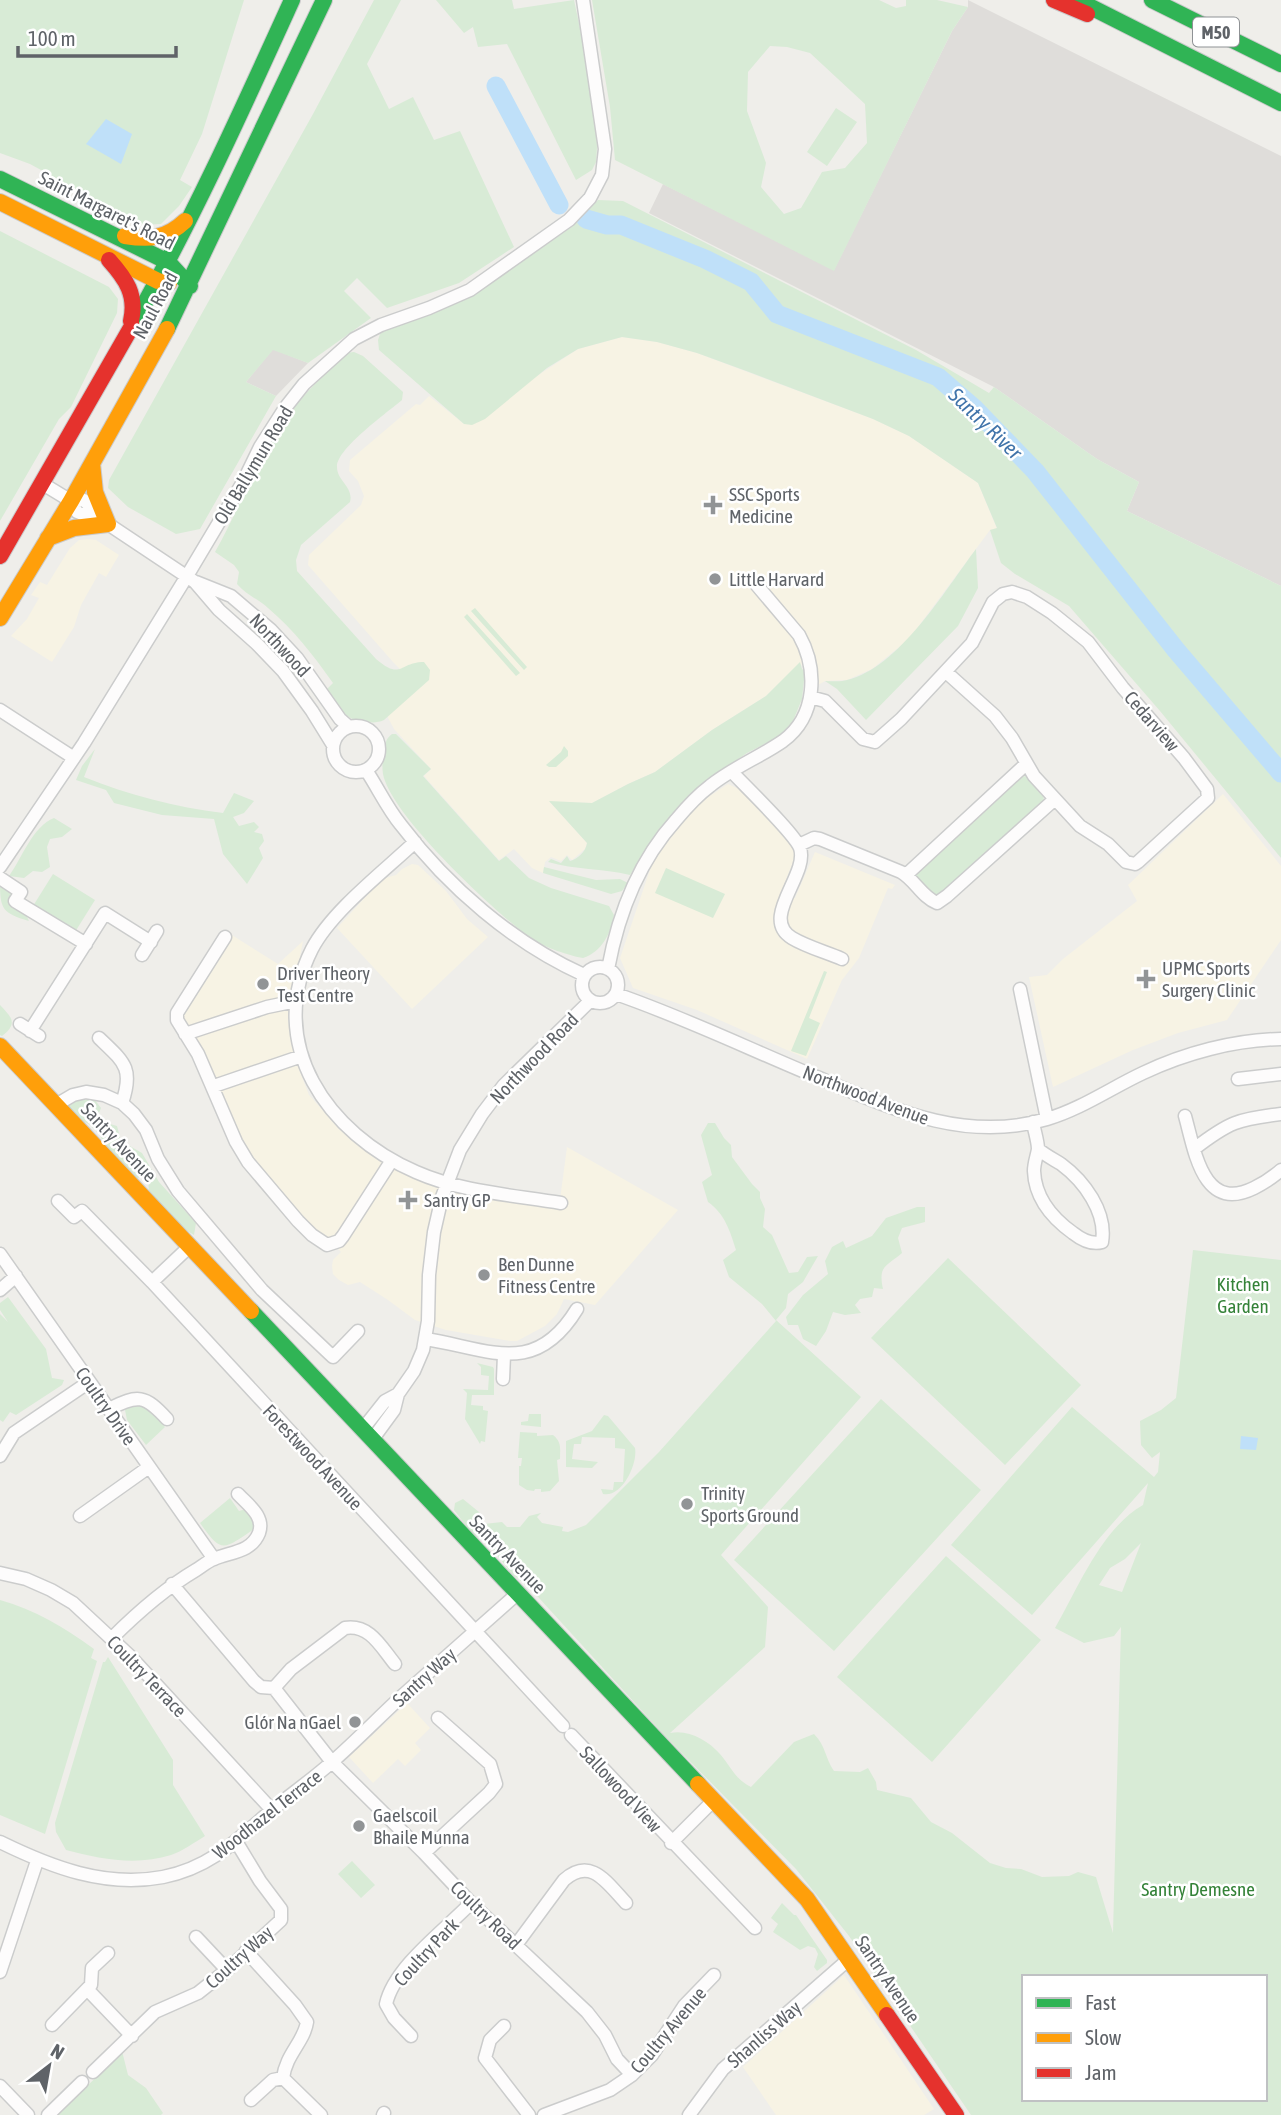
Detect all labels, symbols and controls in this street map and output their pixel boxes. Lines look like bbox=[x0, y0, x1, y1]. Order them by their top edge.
scale bar bbox=[18, 14, 175, 58]
road number: M50 bbox=[1193, 17, 1239, 46]
text: 100 m bbox=[28, 26, 76, 50]
street label: Saint Margaret's Road bbox=[35, 166, 179, 254]
street label: Naul Road bbox=[128, 268, 182, 342]
water label: Santry River bbox=[944, 382, 1028, 464]
street label: Old Ballymun Road bbox=[209, 402, 297, 528]
place label: SSC Sports Medicine bbox=[729, 483, 800, 527]
marker: SSC Sports Medicine bbox=[703, 495, 723, 515]
place label: Little Harvard bbox=[729, 568, 824, 590]
marker: Little Harvard bbox=[707, 571, 723, 587]
street label: Northwood bbox=[245, 609, 315, 681]
street label: Cedarview bbox=[1120, 686, 1185, 756]
place label: UPMC Sports Surgery Clinic bbox=[1162, 957, 1256, 1001]
place label: Driver Theory Test Centre bbox=[277, 962, 370, 1006]
marker: UPMC Sports Surgery Clinic bbox=[1136, 969, 1156, 989]
marker: Driver Theory Test Centre bbox=[255, 976, 271, 992]
street label: Northwood Road bbox=[485, 1008, 583, 1108]
street label: Northwood Avenue bbox=[800, 1061, 932, 1129]
street label: Santry Avenue bbox=[77, 1098, 161, 1186]
place label: Santry GP bbox=[424, 1189, 491, 1211]
marker: Santry GP bbox=[398, 1190, 418, 1210]
place label: Ben Dunne Fitness Centre bbox=[498, 1253, 595, 1297]
marker: Ben Dunne Fitness Centre bbox=[476, 1267, 492, 1283]
park label: Kitchen Garden bbox=[1216, 1273, 1270, 1317]
street label: Coultry Drive bbox=[71, 1363, 141, 1449]
street label: Forestwood Avenue bbox=[259, 1400, 367, 1514]
place label: Trinity Sports Ground bbox=[701, 1482, 799, 1526]
marker: Trinity Sports Ground bbox=[679, 1496, 695, 1512]
street label: Santry Avenue bbox=[465, 1510, 551, 1598]
street label: Coultry Terrace bbox=[103, 1631, 191, 1721]
street label: Santry Way bbox=[388, 1643, 460, 1711]
place label: Glór Na nGael bbox=[245, 1711, 341, 1733]
marker: Glór Na nGael bbox=[347, 1714, 363, 1730]
street label: Sallowood View bbox=[576, 1741, 667, 1837]
street label: Woodhazel Terrace bbox=[208, 1765, 326, 1863]
place label: Gaelscoil Bhaile Munna bbox=[373, 1804, 470, 1848]
marker: Gaelscoil Bhaile Munna bbox=[351, 1818, 367, 1834]
street label: Coultry Road bbox=[446, 1876, 526, 1954]
park label: Santry Demesne bbox=[1141, 1878, 1255, 1900]
street label: Coultry Park bbox=[389, 1913, 463, 1991]
street label: Coultry Way bbox=[201, 1921, 277, 1993]
street label: Santry Avenue bbox=[851, 1931, 925, 2027]
legend bbox=[1022, 1975, 1267, 2101]
street label: Coultry Avenue bbox=[626, 1982, 710, 2078]
text: Fast bbox=[1085, 1990, 1116, 2014]
street label: Shanliss Way bbox=[723, 1996, 806, 2072]
text: Slow bbox=[1085, 2025, 1122, 2049]
north arrow bbox=[14, 2031, 84, 2101]
text: N bbox=[47, 2039, 68, 2064]
text: Jam bbox=[1085, 2060, 1117, 2084]

